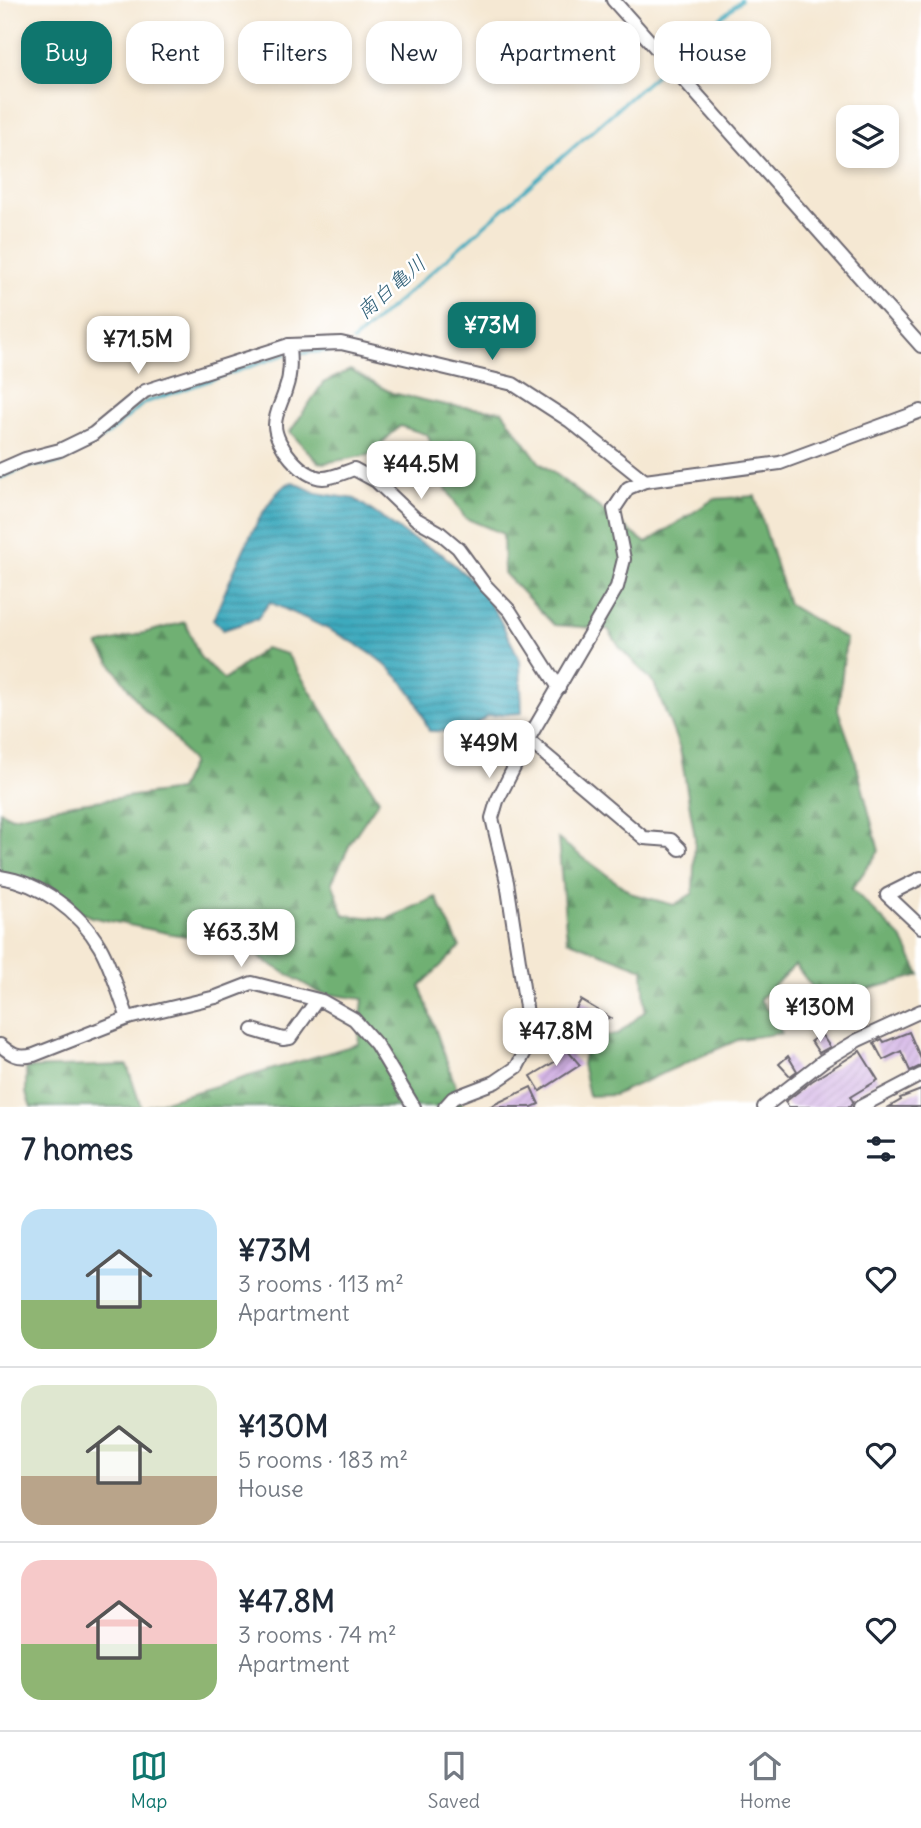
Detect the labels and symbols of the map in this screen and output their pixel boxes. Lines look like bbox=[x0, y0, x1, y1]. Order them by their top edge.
water label: 南白亀川 bbox=[350, 249, 432, 325]
pin: ¥73M bbox=[451, 302, 533, 362]
pin: ¥71.5M bbox=[81, 316, 195, 376]
pin: ¥44.5M bbox=[364, 442, 478, 501]
pin: ¥49M bbox=[448, 720, 530, 780]
pin: ¥63.3M bbox=[184, 909, 298, 969]
pin: ¥130M bbox=[771, 984, 869, 1044]
pin: ¥47.8M bbox=[499, 1009, 613, 1068]

